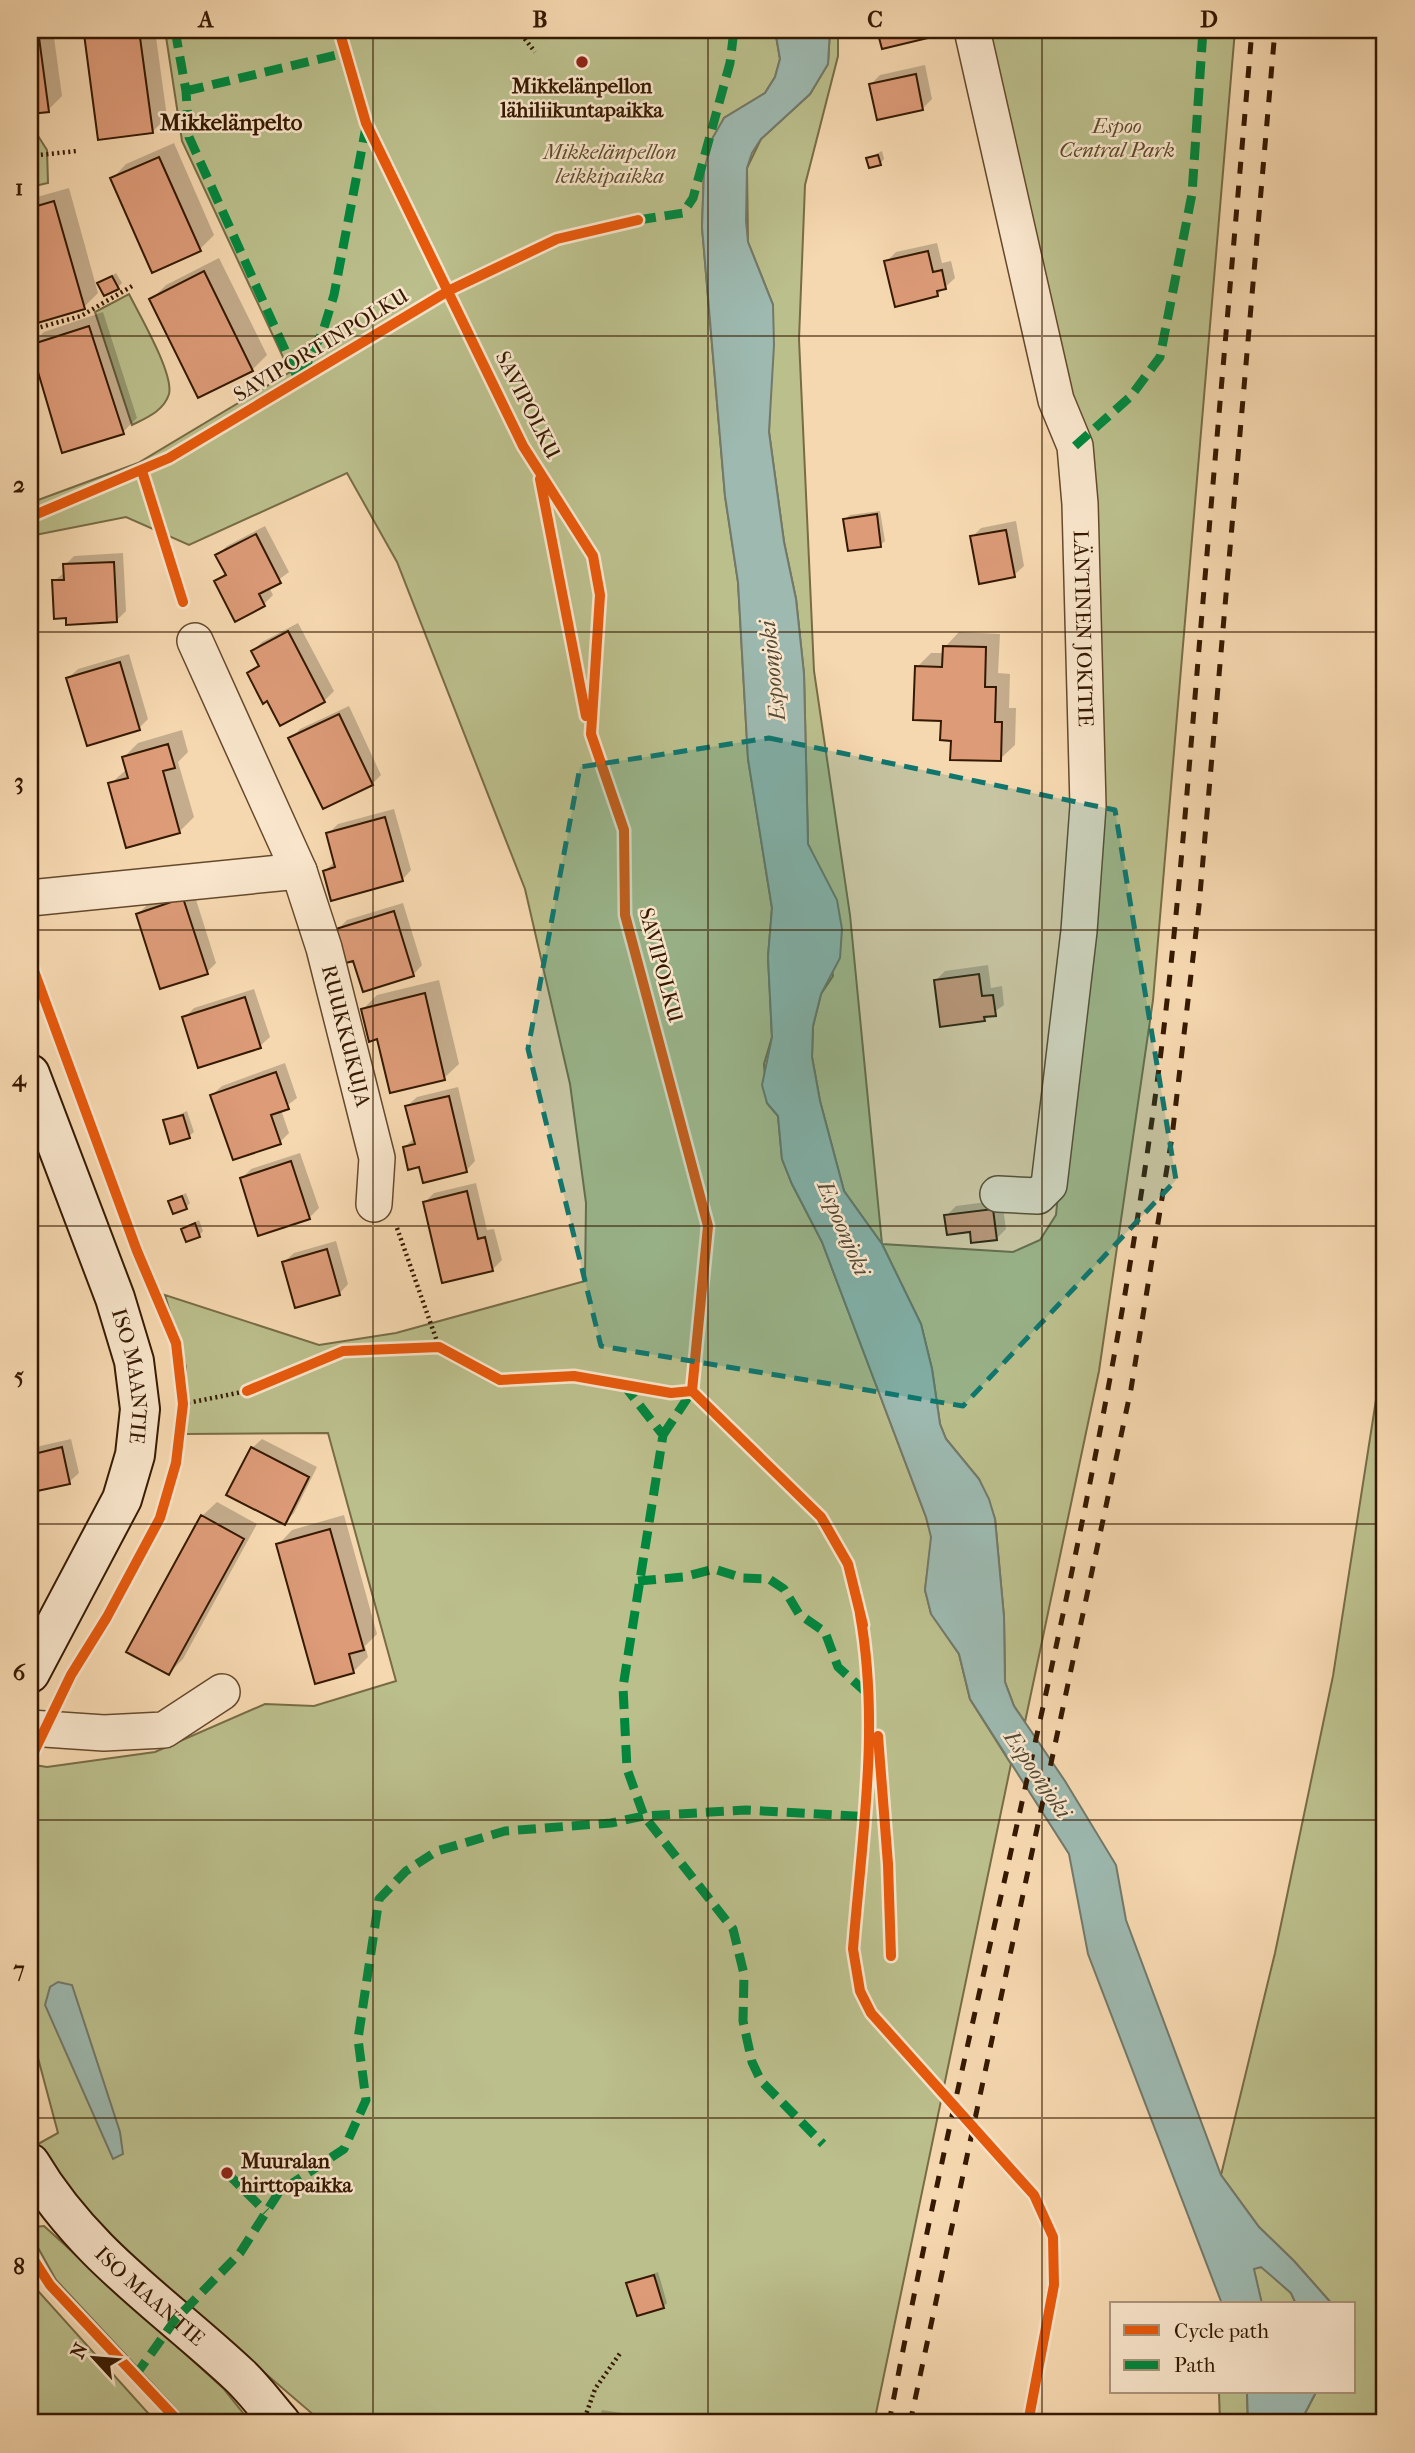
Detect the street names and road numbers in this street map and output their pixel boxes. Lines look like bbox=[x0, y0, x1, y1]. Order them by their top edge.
street label: SAVIPORTINPOLKU bbox=[229, 283, 413, 407]
street label: SAVIPOLKU bbox=[491, 347, 566, 464]
street label: LÄNTINEN JOKITIE bbox=[1069, 530, 1098, 727]
street label: SAVIPOLKU bbox=[634, 905, 688, 1026]
street label: RUUKKUKUJA bbox=[317, 962, 376, 1110]
street label: ISO MAANTIE bbox=[107, 1306, 152, 1445]
street label: ISO MAANTIE bbox=[90, 2242, 209, 2351]

